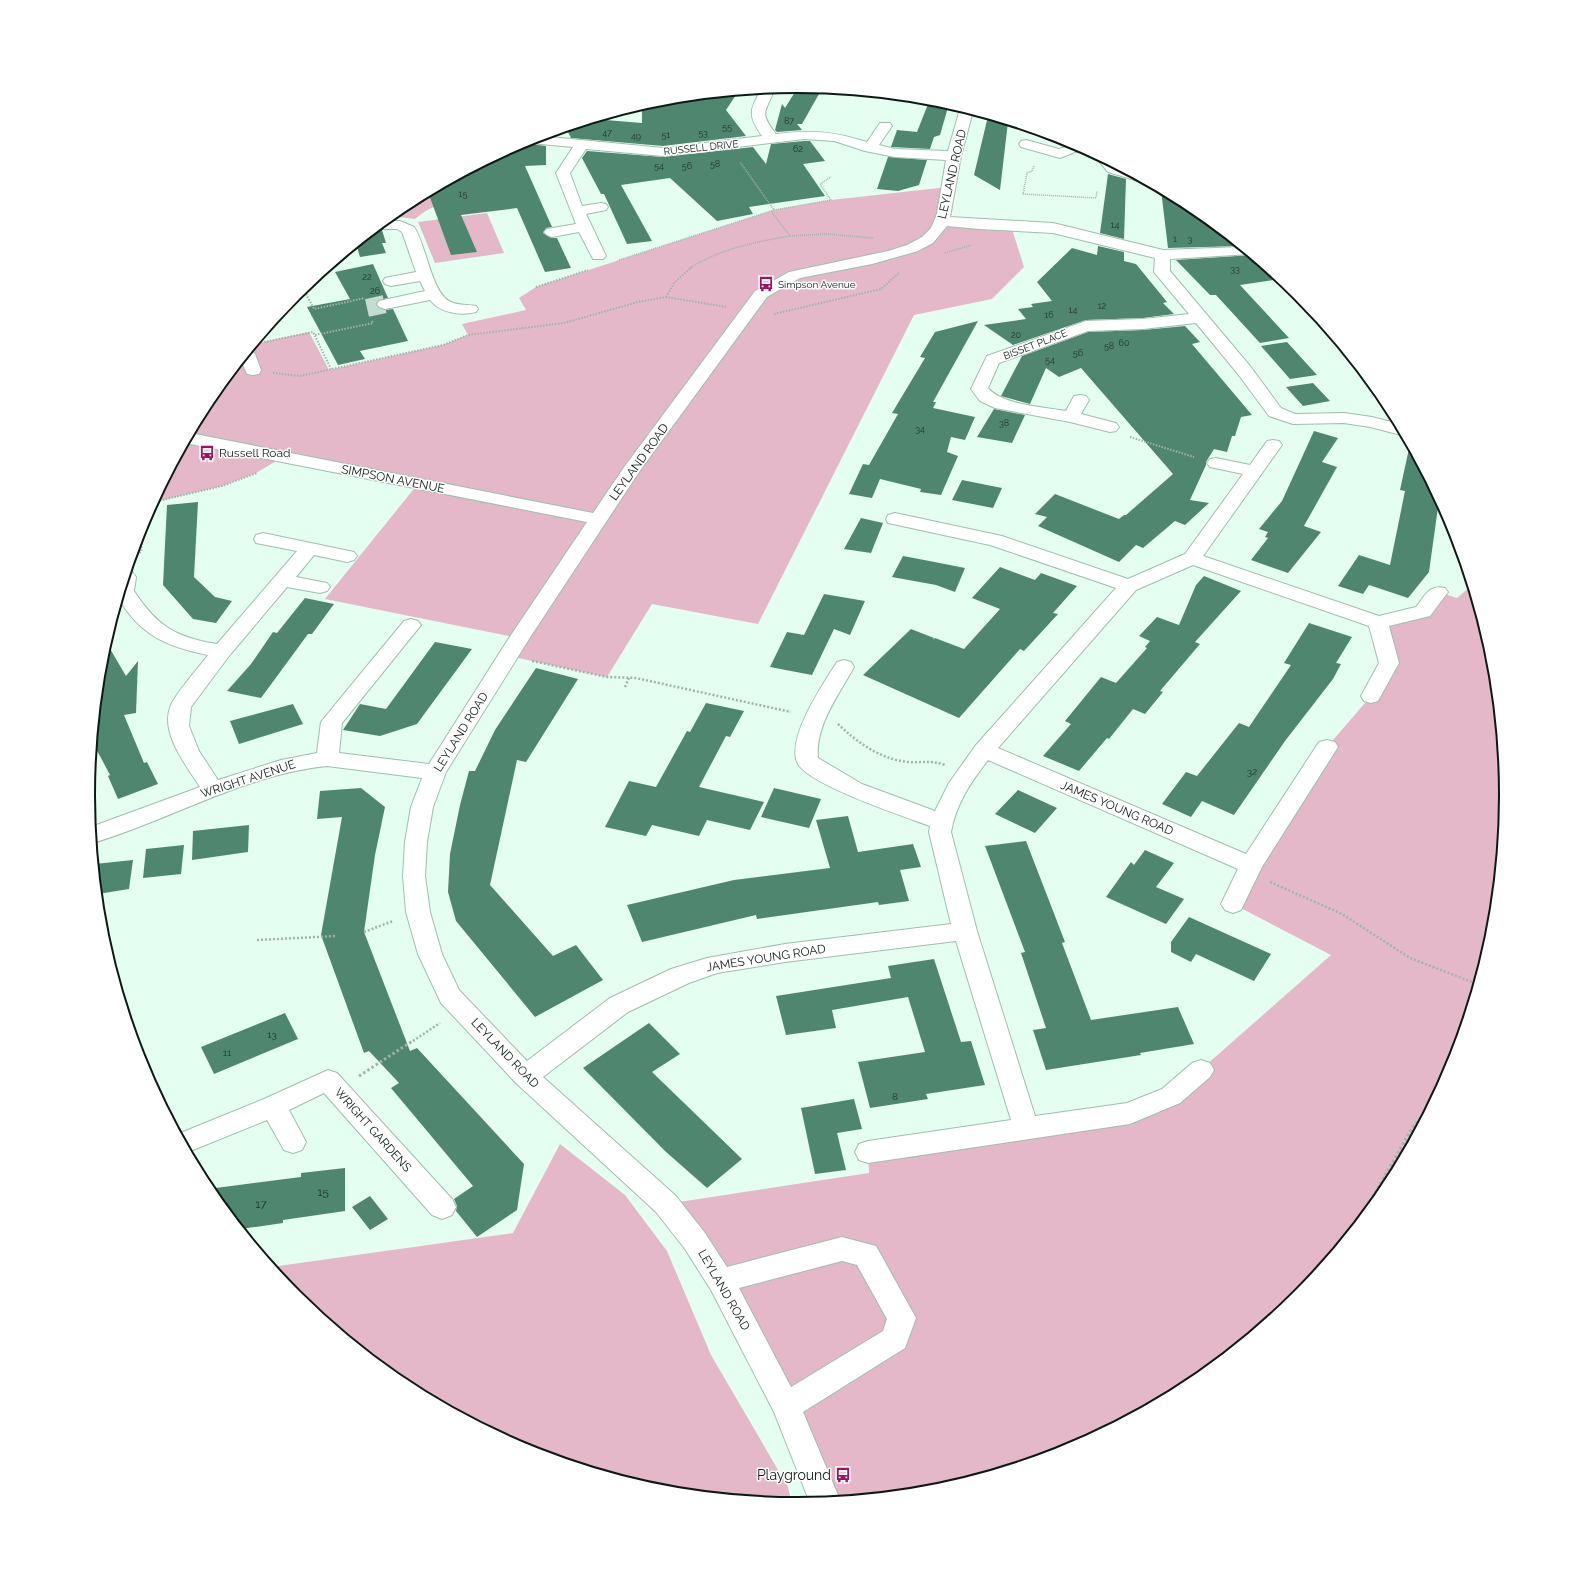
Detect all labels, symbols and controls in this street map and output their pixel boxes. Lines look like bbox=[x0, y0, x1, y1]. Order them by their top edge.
house number: 87 bbox=[784, 116, 794, 126]
house number: 55 bbox=[722, 122, 732, 132]
house number: 47 bbox=[602, 128, 612, 138]
house number: 53 bbox=[698, 128, 708, 138]
street label: LEYLAND ROAD bbox=[935, 128, 969, 220]
house number: 51 bbox=[662, 130, 671, 140]
house number: 49 bbox=[631, 131, 641, 141]
street label: RUSSELL DRIVE bbox=[663, 138, 739, 157]
house number: 62 bbox=[793, 144, 803, 154]
house number: 58 bbox=[710, 159, 720, 169]
house number: 54 bbox=[654, 161, 664, 171]
house number: 56 bbox=[682, 161, 693, 171]
house number: 15 bbox=[459, 189, 467, 199]
house number: 14 bbox=[1111, 220, 1119, 230]
house number: 1 bbox=[1173, 234, 1177, 244]
house number: 3 bbox=[1188, 234, 1193, 244]
house number: 33 bbox=[1230, 264, 1240, 274]
house number: 22 bbox=[362, 272, 372, 282]
bus stop icon: Simpson Avenue bbox=[757, 275, 775, 293]
place label: Simpson Avenue bbox=[778, 279, 856, 290]
house number: 26 bbox=[370, 286, 381, 296]
house number: 12 bbox=[1098, 301, 1107, 311]
house number: 14 bbox=[1069, 305, 1077, 315]
house number: 16 bbox=[1044, 310, 1054, 320]
street label: BISSET PLACE bbox=[1002, 327, 1069, 362]
house number: 20 bbox=[1011, 330, 1022, 340]
house number: 60 bbox=[1119, 338, 1130, 348]
house number: 58 bbox=[1104, 341, 1114, 351]
house number: 56 bbox=[1073, 348, 1084, 358]
house number: 54 bbox=[1045, 355, 1055, 365]
house number: 38 bbox=[999, 418, 1009, 428]
street label: LEYLAND ROAD bbox=[606, 421, 672, 503]
house number: 34 bbox=[915, 424, 925, 434]
bus stop icon: Russell Road bbox=[198, 444, 216, 462]
place label: Russell Road bbox=[219, 446, 291, 460]
street label: SIMPSON AVENUE bbox=[340, 462, 446, 496]
street label: LEYLAND ROAD bbox=[431, 689, 491, 774]
street label: WRIGHT AVENUE bbox=[199, 757, 297, 801]
house number: 32 bbox=[1247, 766, 1257, 777]
street label: JAMES YOUNG ROAD bbox=[1059, 778, 1176, 838]
street label: JAMES YOUNG ROAD bbox=[705, 942, 827, 974]
street label: LEYLAND ROAD bbox=[468, 1015, 542, 1091]
house number: 13 bbox=[267, 1029, 277, 1040]
house number: 11 bbox=[223, 1047, 232, 1058]
street label: WRIGHT GARDENS bbox=[332, 1085, 414, 1175]
house number: 8 bbox=[892, 1091, 898, 1102]
house number: 15 bbox=[317, 1185, 329, 1199]
house number: 17 bbox=[255, 1197, 267, 1211]
street label: LEYLAND ROAD bbox=[695, 1247, 753, 1333]
bus stop icon: Playground bbox=[834, 1466, 852, 1484]
place label: Playground bbox=[757, 1467, 831, 1483]

